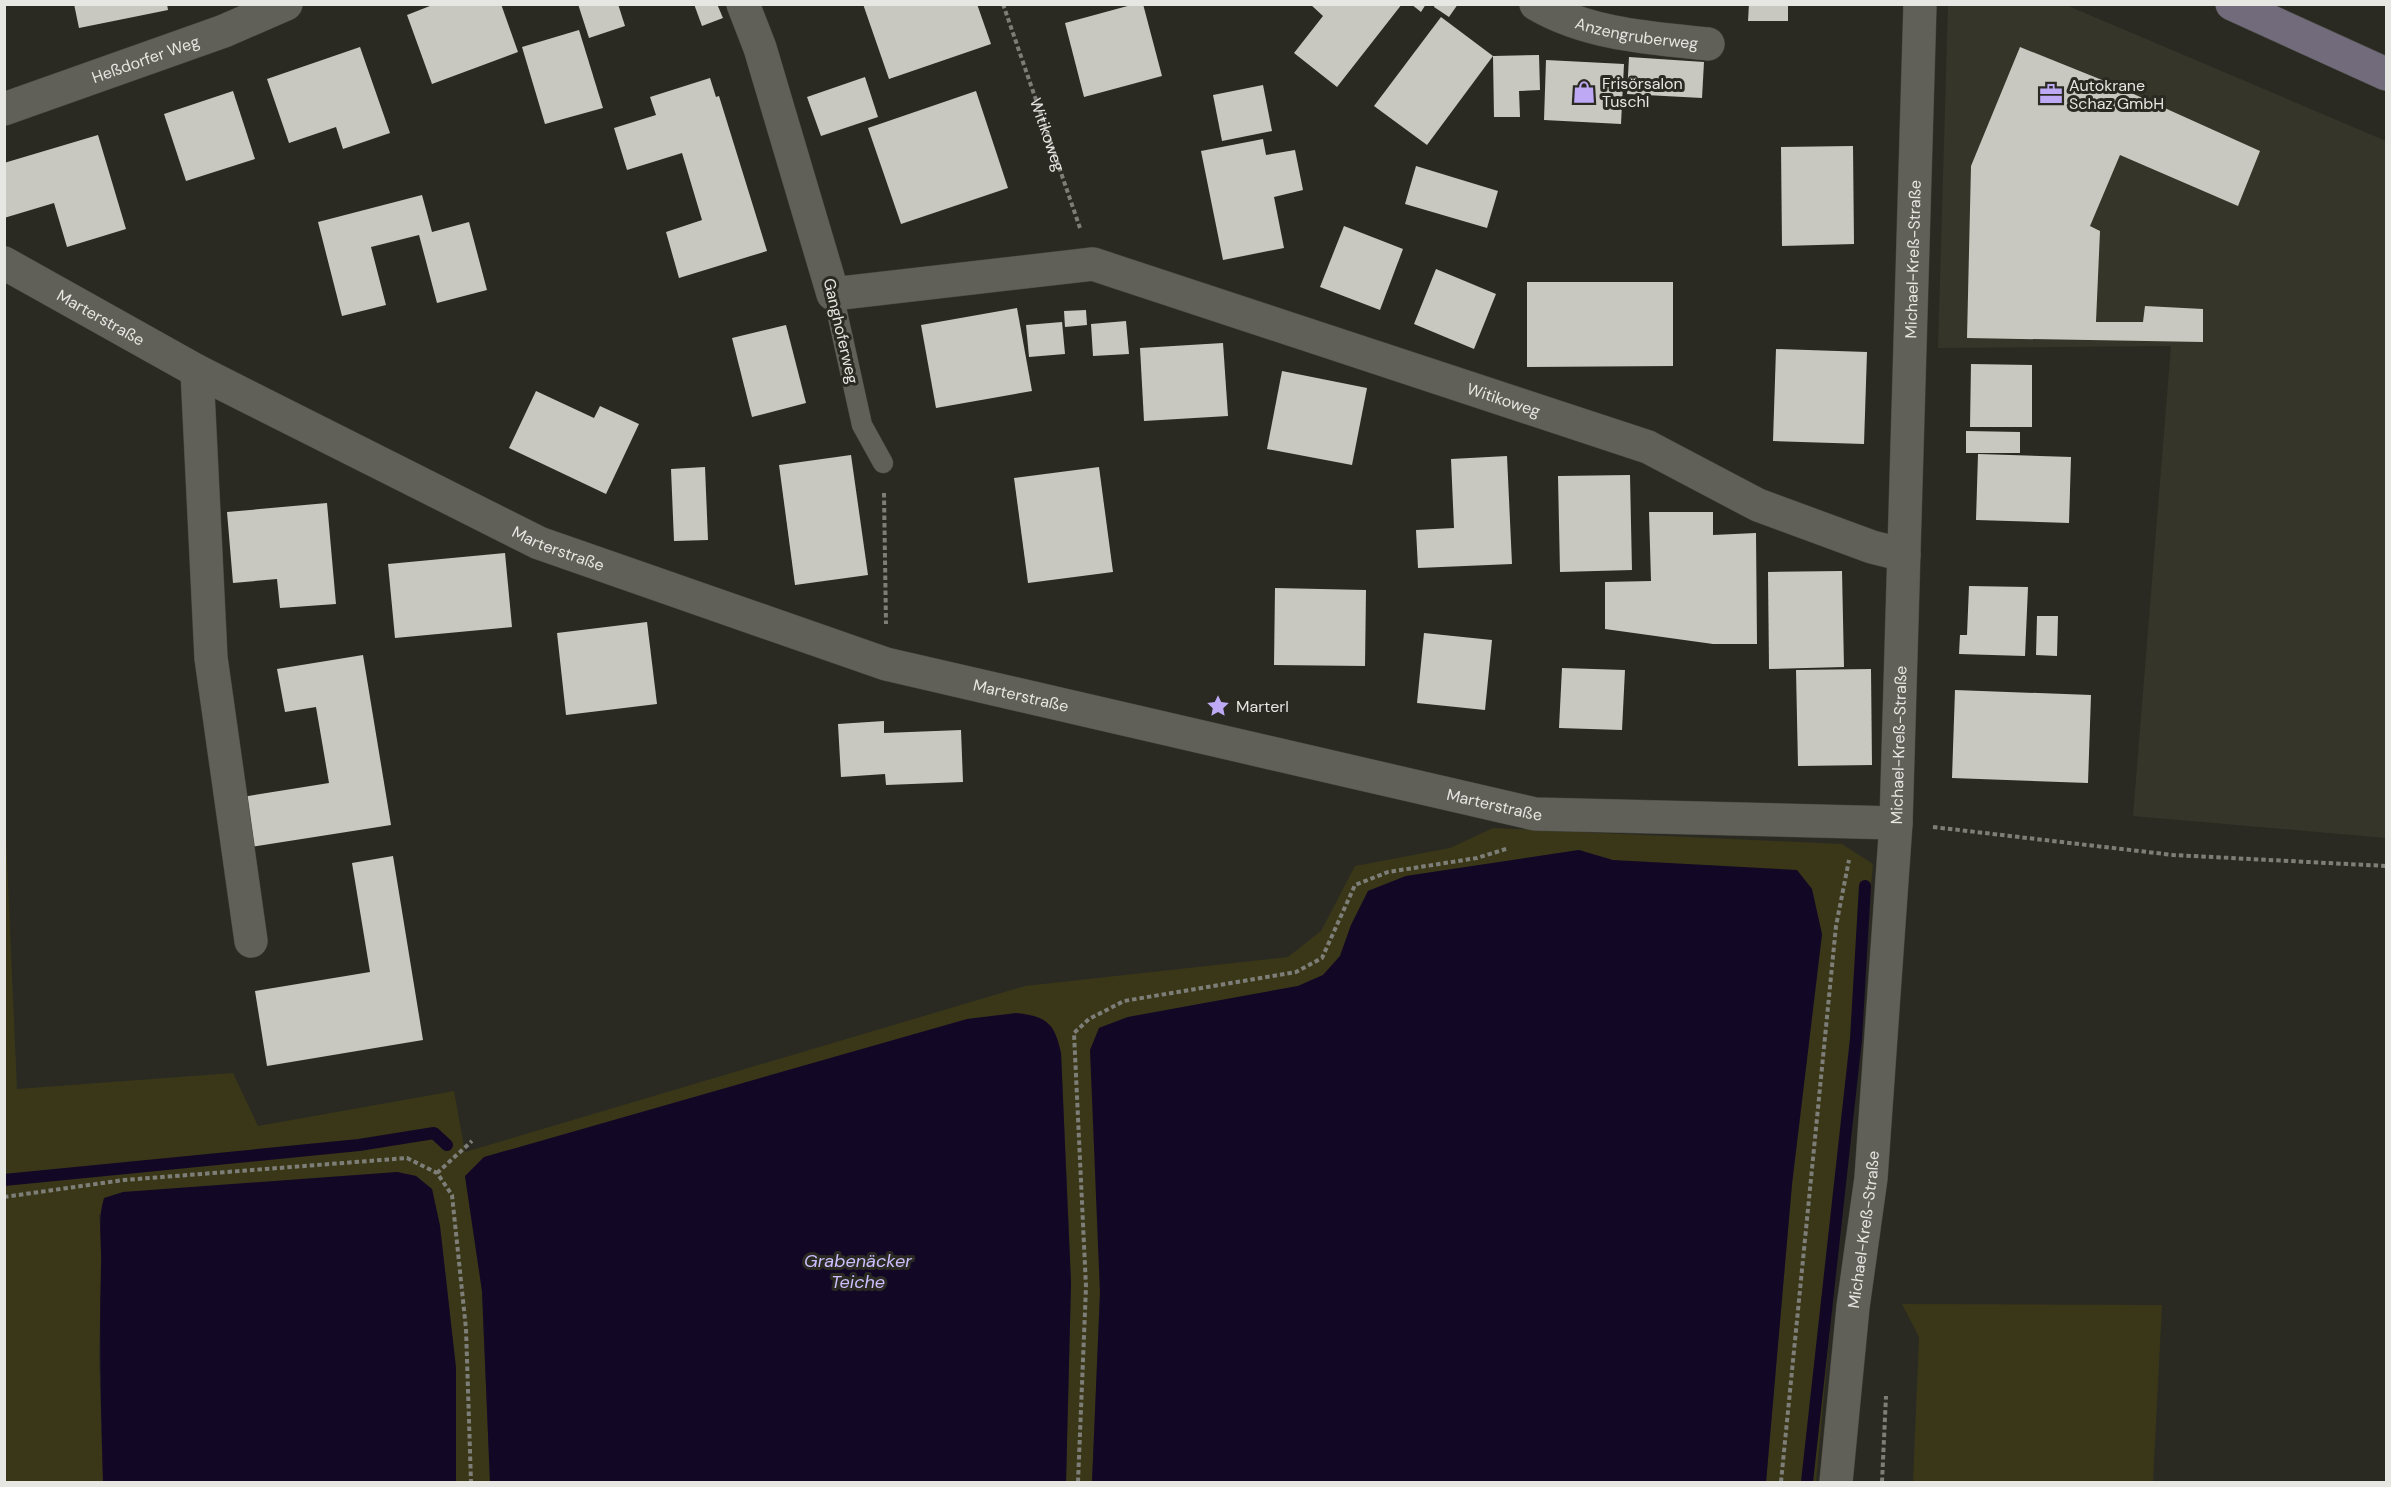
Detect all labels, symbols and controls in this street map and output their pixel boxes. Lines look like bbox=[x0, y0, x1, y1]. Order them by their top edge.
street label: Anzengruberweg bbox=[1573, 12, 1699, 53]
street label: Heßdorfer Weg bbox=[89, 30, 202, 88]
place label: Frisörsalon Tuschl bbox=[1602, 73, 1683, 112]
place label: Autokrane Schaz GmbH bbox=[2069, 75, 2164, 114]
shop icon: Frisörsalon Tuschl bbox=[1571, 79, 1597, 105]
office icon: Autokrane Schaz GmbH bbox=[2038, 81, 2064, 107]
street label: Witikoweg bbox=[1026, 95, 1070, 174]
street label: Michael-Kreß-Straße bbox=[1900, 180, 1925, 339]
street label: Ganghoferweg bbox=[819, 276, 863, 386]
street label: Marterstraße bbox=[53, 284, 148, 350]
street label: Witikoweg bbox=[1464, 378, 1543, 421]
street label: Marterstraße bbox=[509, 521, 607, 576]
street label: Michael-Kreß-Straße bbox=[1885, 665, 1911, 825]
street label: Marterstraße bbox=[971, 674, 1071, 716]
place icon: Marterl bbox=[1205, 693, 1231, 719]
place label: Marterl bbox=[1236, 696, 1289, 717]
street label: Marterstraße bbox=[1445, 783, 1542, 825]
street label: Michael-Kreß-Straße bbox=[1842, 1150, 1883, 1310]
water label: Grabenäcker Teiche bbox=[804, 1249, 913, 1294]

